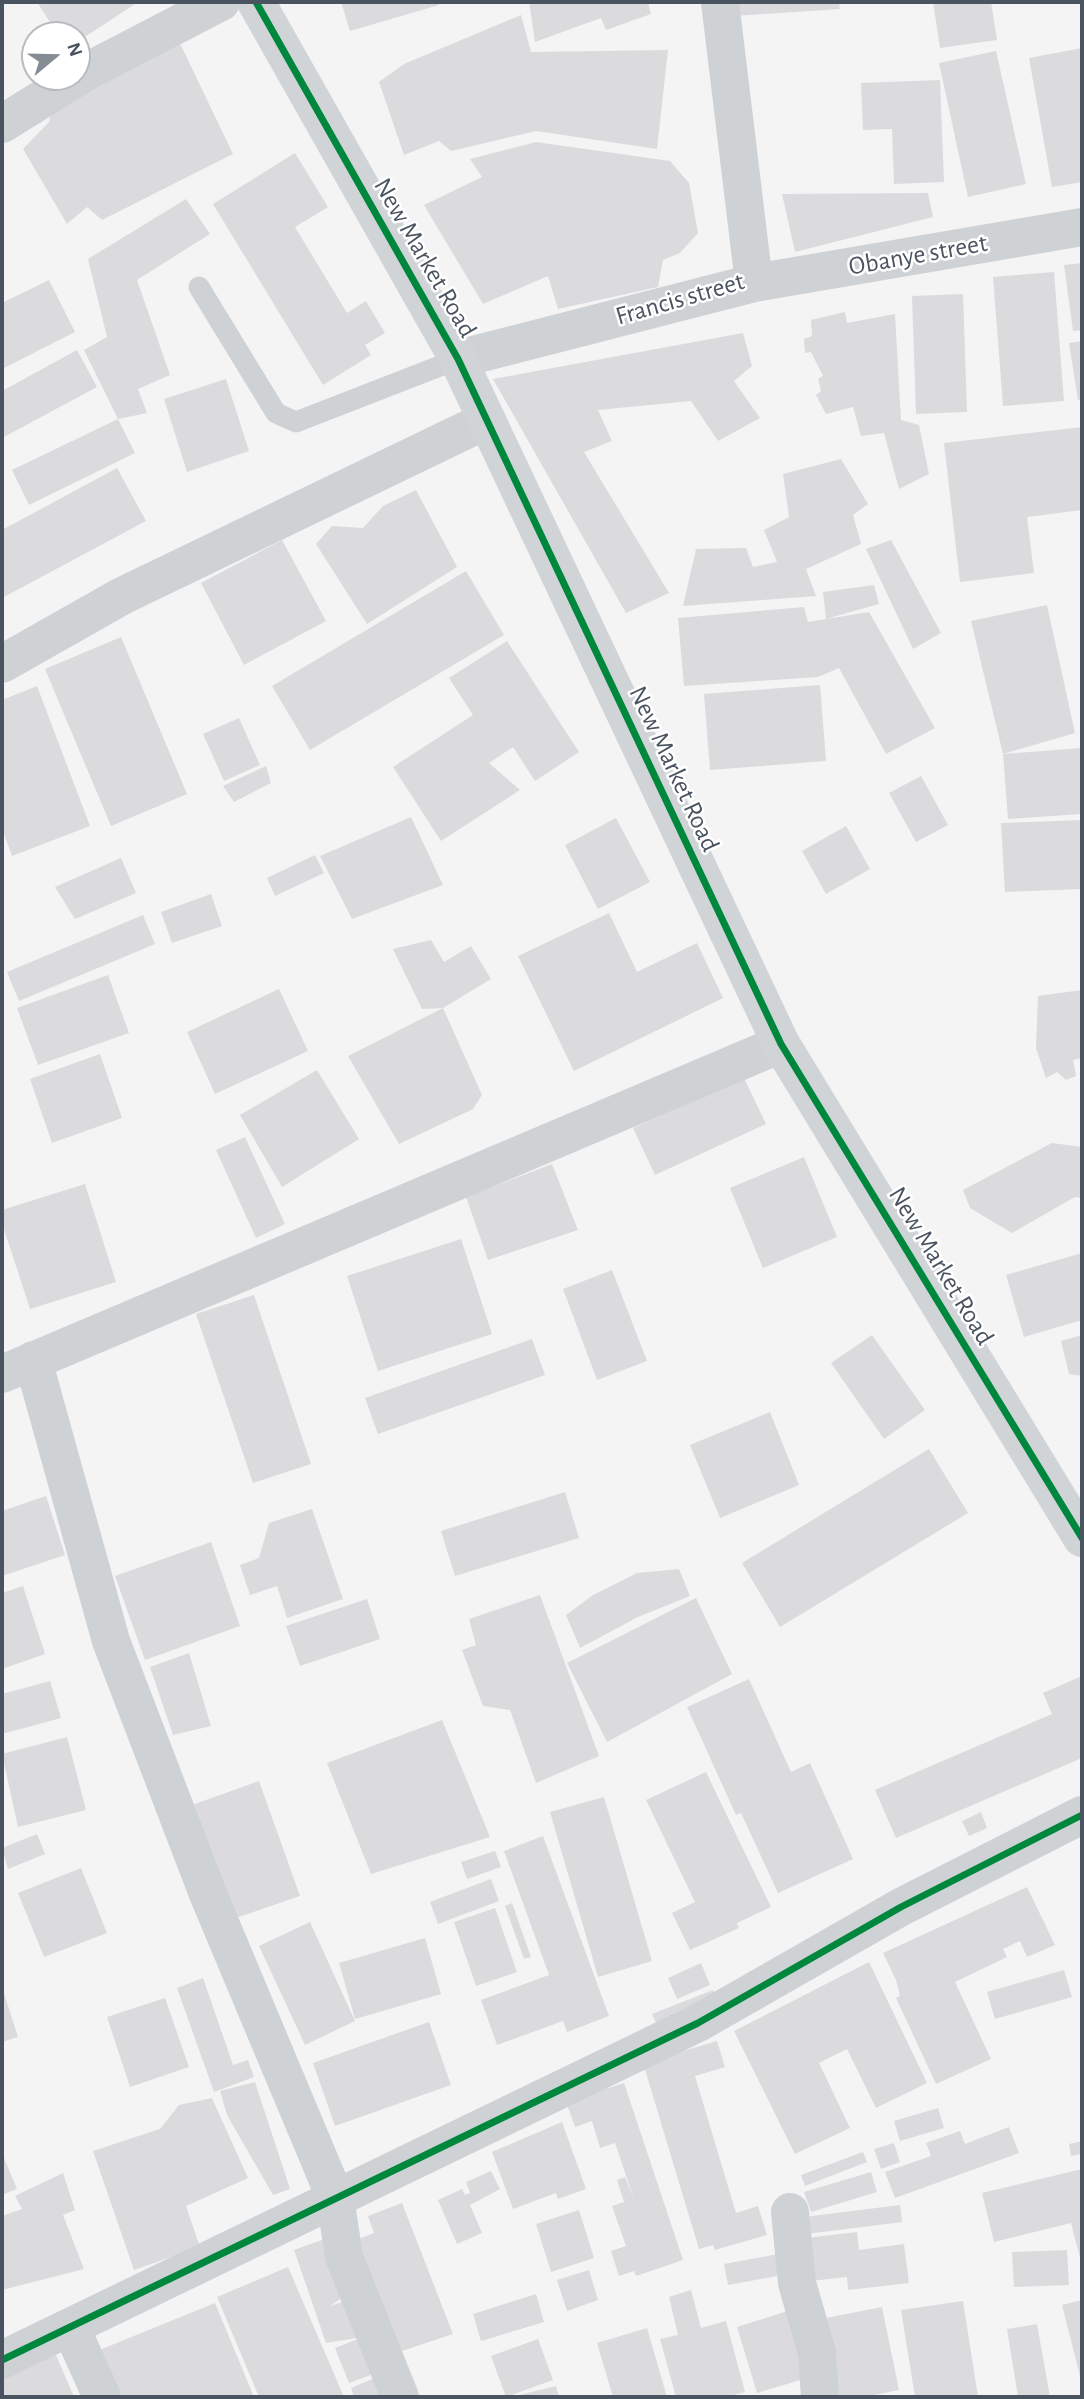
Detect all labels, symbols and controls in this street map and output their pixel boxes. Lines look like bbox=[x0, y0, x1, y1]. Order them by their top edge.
north arrow bbox=[21, 21, 91, 91]
text: N bbox=[63, 40, 86, 59]
street label: New Market Road bbox=[367, 173, 483, 343]
street label: Obanye street bbox=[846, 227, 990, 283]
street label: Francis street bbox=[612, 266, 748, 332]
street label: New Market Road bbox=[622, 681, 726, 857]
street label: New Market Road bbox=[881, 1181, 1001, 1351]

